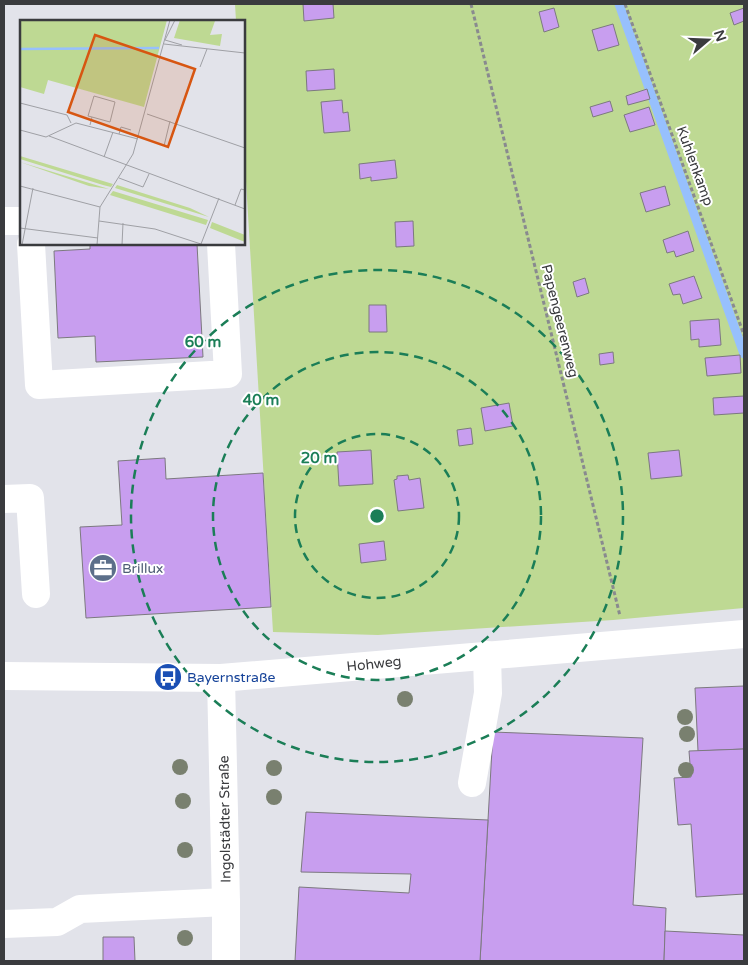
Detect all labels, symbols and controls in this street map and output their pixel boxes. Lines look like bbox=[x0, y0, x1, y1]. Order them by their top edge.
north arrow bbox=[683, 15, 733, 65]
inset map bbox=[20, 20, 245, 245]
text: N bbox=[710, 28, 730, 44]
street label: Kuhlenkamp bbox=[673, 124, 717, 208]
street label: Papengeerenweg bbox=[538, 263, 582, 379]
text: 60 m bbox=[185, 333, 221, 351]
text: 40 m bbox=[243, 391, 279, 409]
text: 20 m bbox=[301, 449, 337, 467]
centre of rings bbox=[368, 507, 386, 525]
office icon: Brillux bbox=[88, 553, 118, 583]
place label: Brillux bbox=[122, 560, 163, 577]
street label: Hohweg bbox=[346, 653, 402, 675]
bus stop icon: Bayernstraße bbox=[153, 662, 183, 692]
place label: Bayernstraße bbox=[187, 669, 275, 686]
street label: Ingolstädter Straße bbox=[215, 755, 235, 883]

